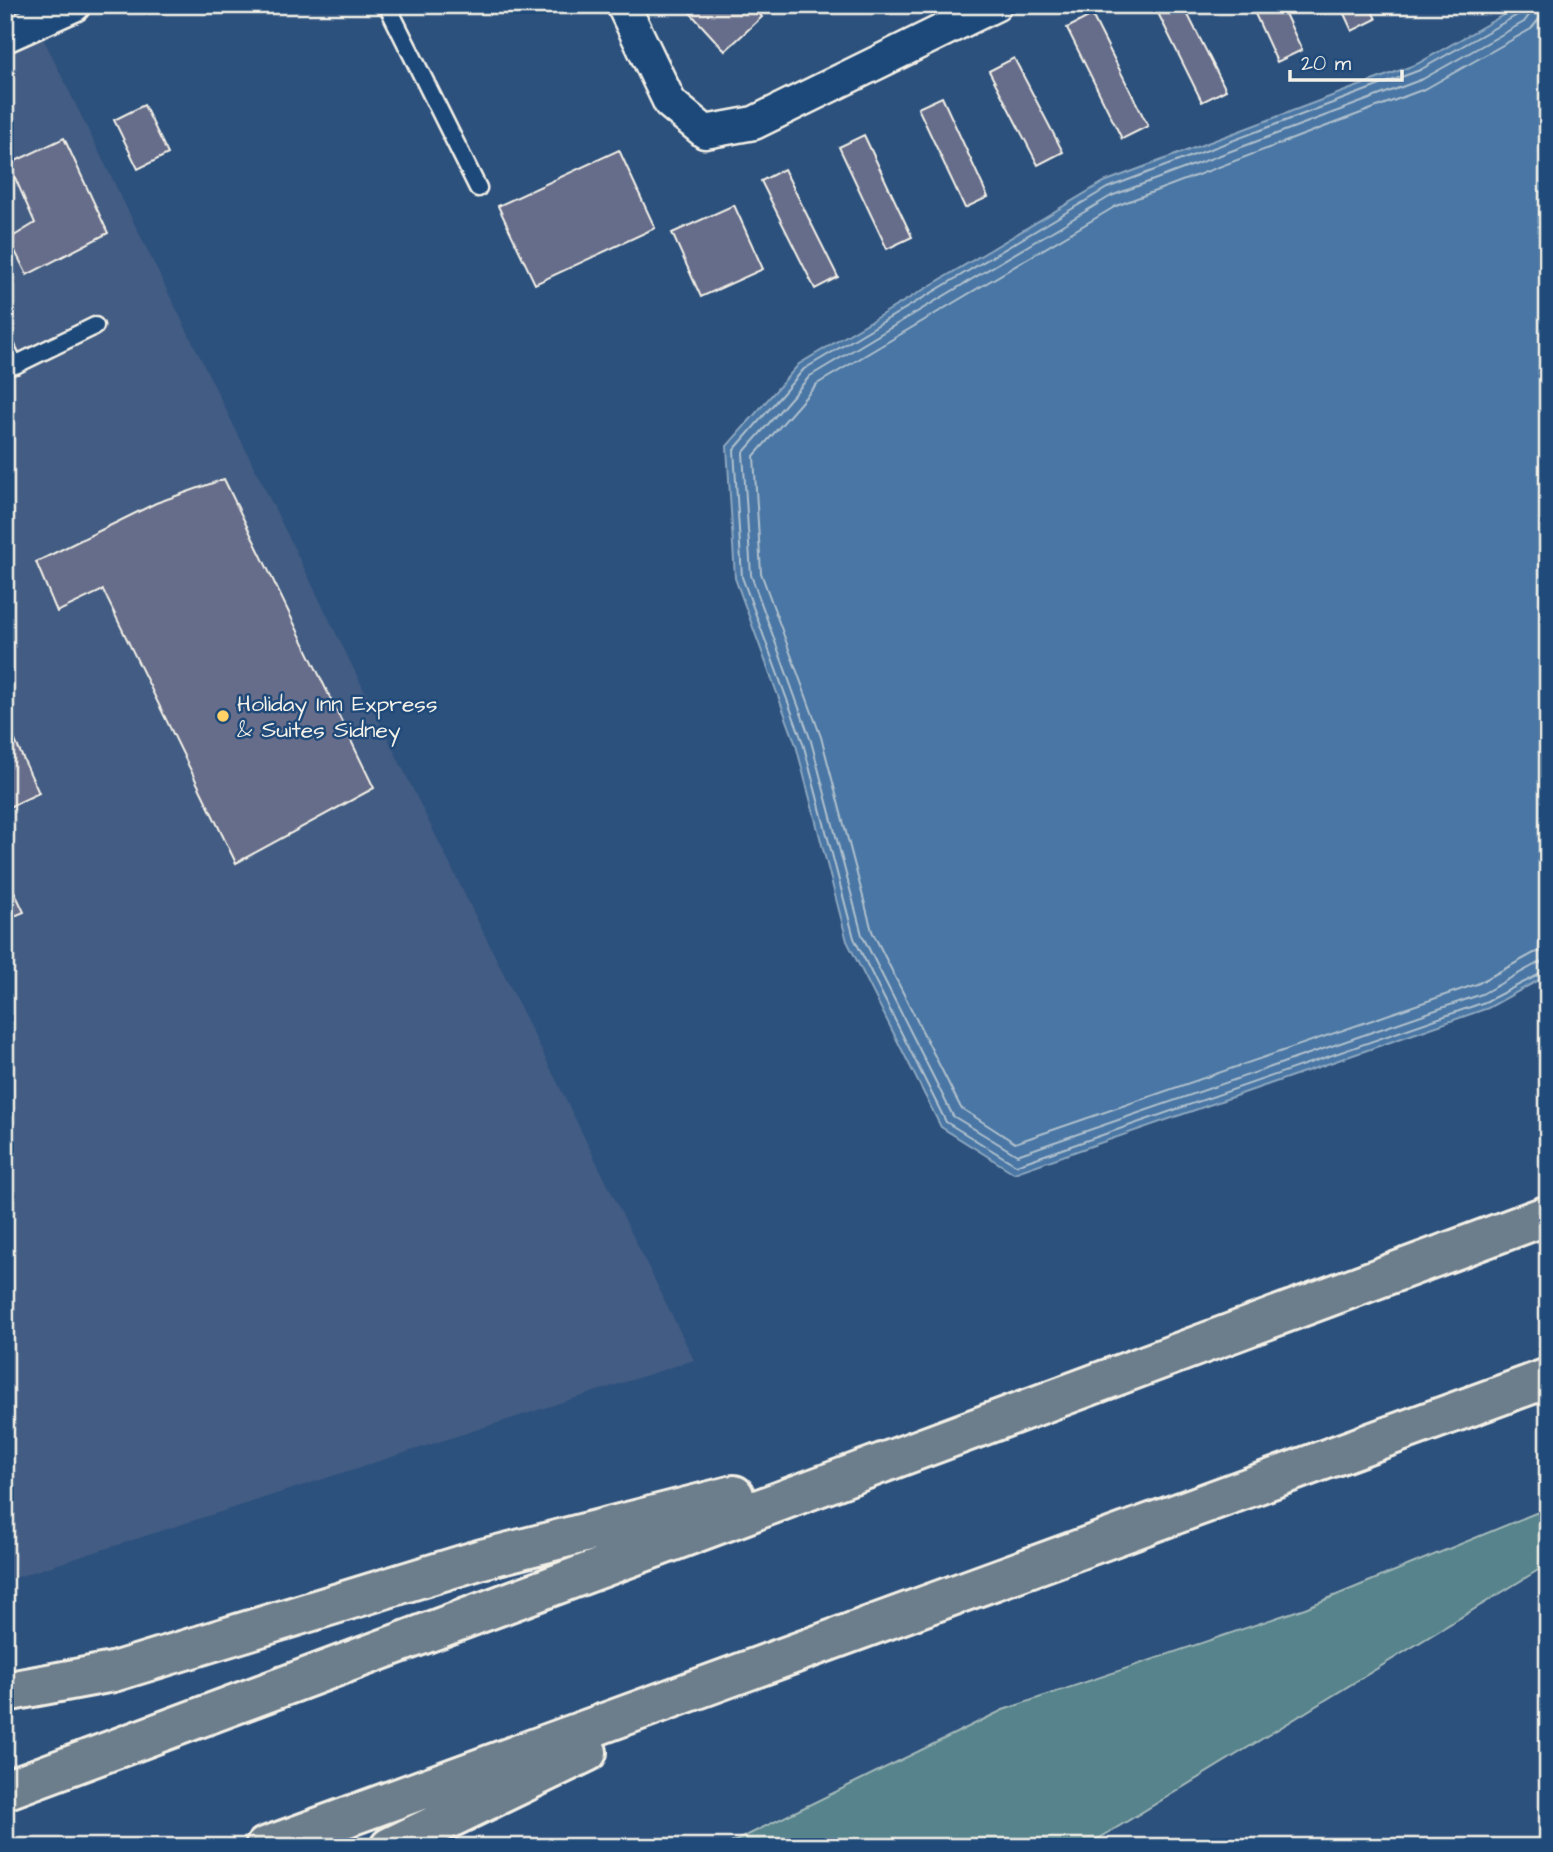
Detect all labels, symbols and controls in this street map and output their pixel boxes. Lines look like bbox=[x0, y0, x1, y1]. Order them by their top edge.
scale bar bbox=[1290, 38, 1402, 82]
text: 20 m bbox=[1301, 49, 1352, 78]
place label: Holiday Inn Express & Suites Sidney bbox=[237, 688, 437, 747]
marker: Holiday Inn Express & Suites Sidney bbox=[215, 708, 231, 724]

